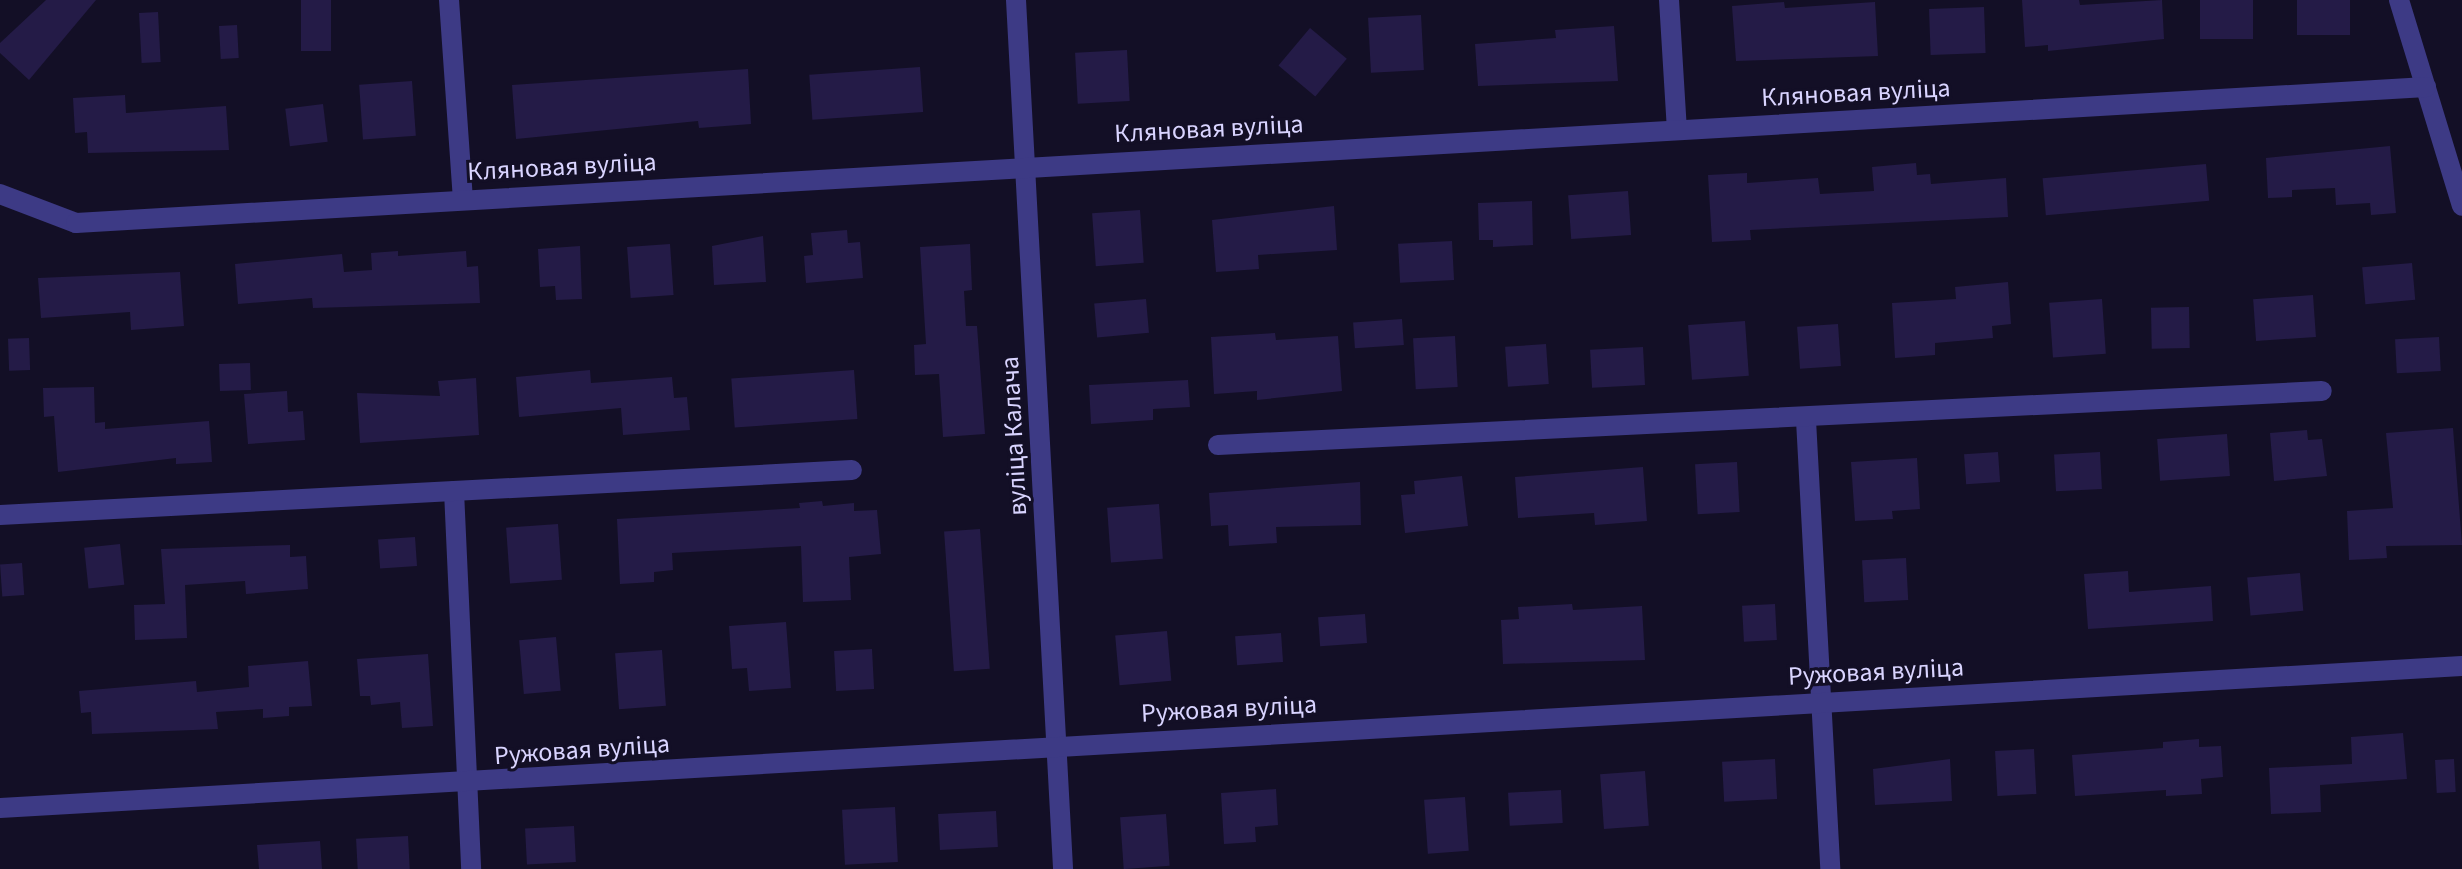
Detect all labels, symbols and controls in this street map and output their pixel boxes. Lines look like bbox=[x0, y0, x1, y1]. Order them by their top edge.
street label: Кляновая вуліца bbox=[1761, 72, 1951, 114]
street label: Кляновая вуліца bbox=[1114, 108, 1304, 150]
street label: Кляновая вуліца bbox=[467, 146, 657, 188]
street label: вуліца Калача bbox=[994, 355, 1034, 517]
street label: Ружовая вуліца bbox=[1787, 652, 1965, 692]
street label: Ружовая вуліца bbox=[1140, 689, 1318, 729]
street label: Ружовая вуліца bbox=[493, 728, 671, 772]

